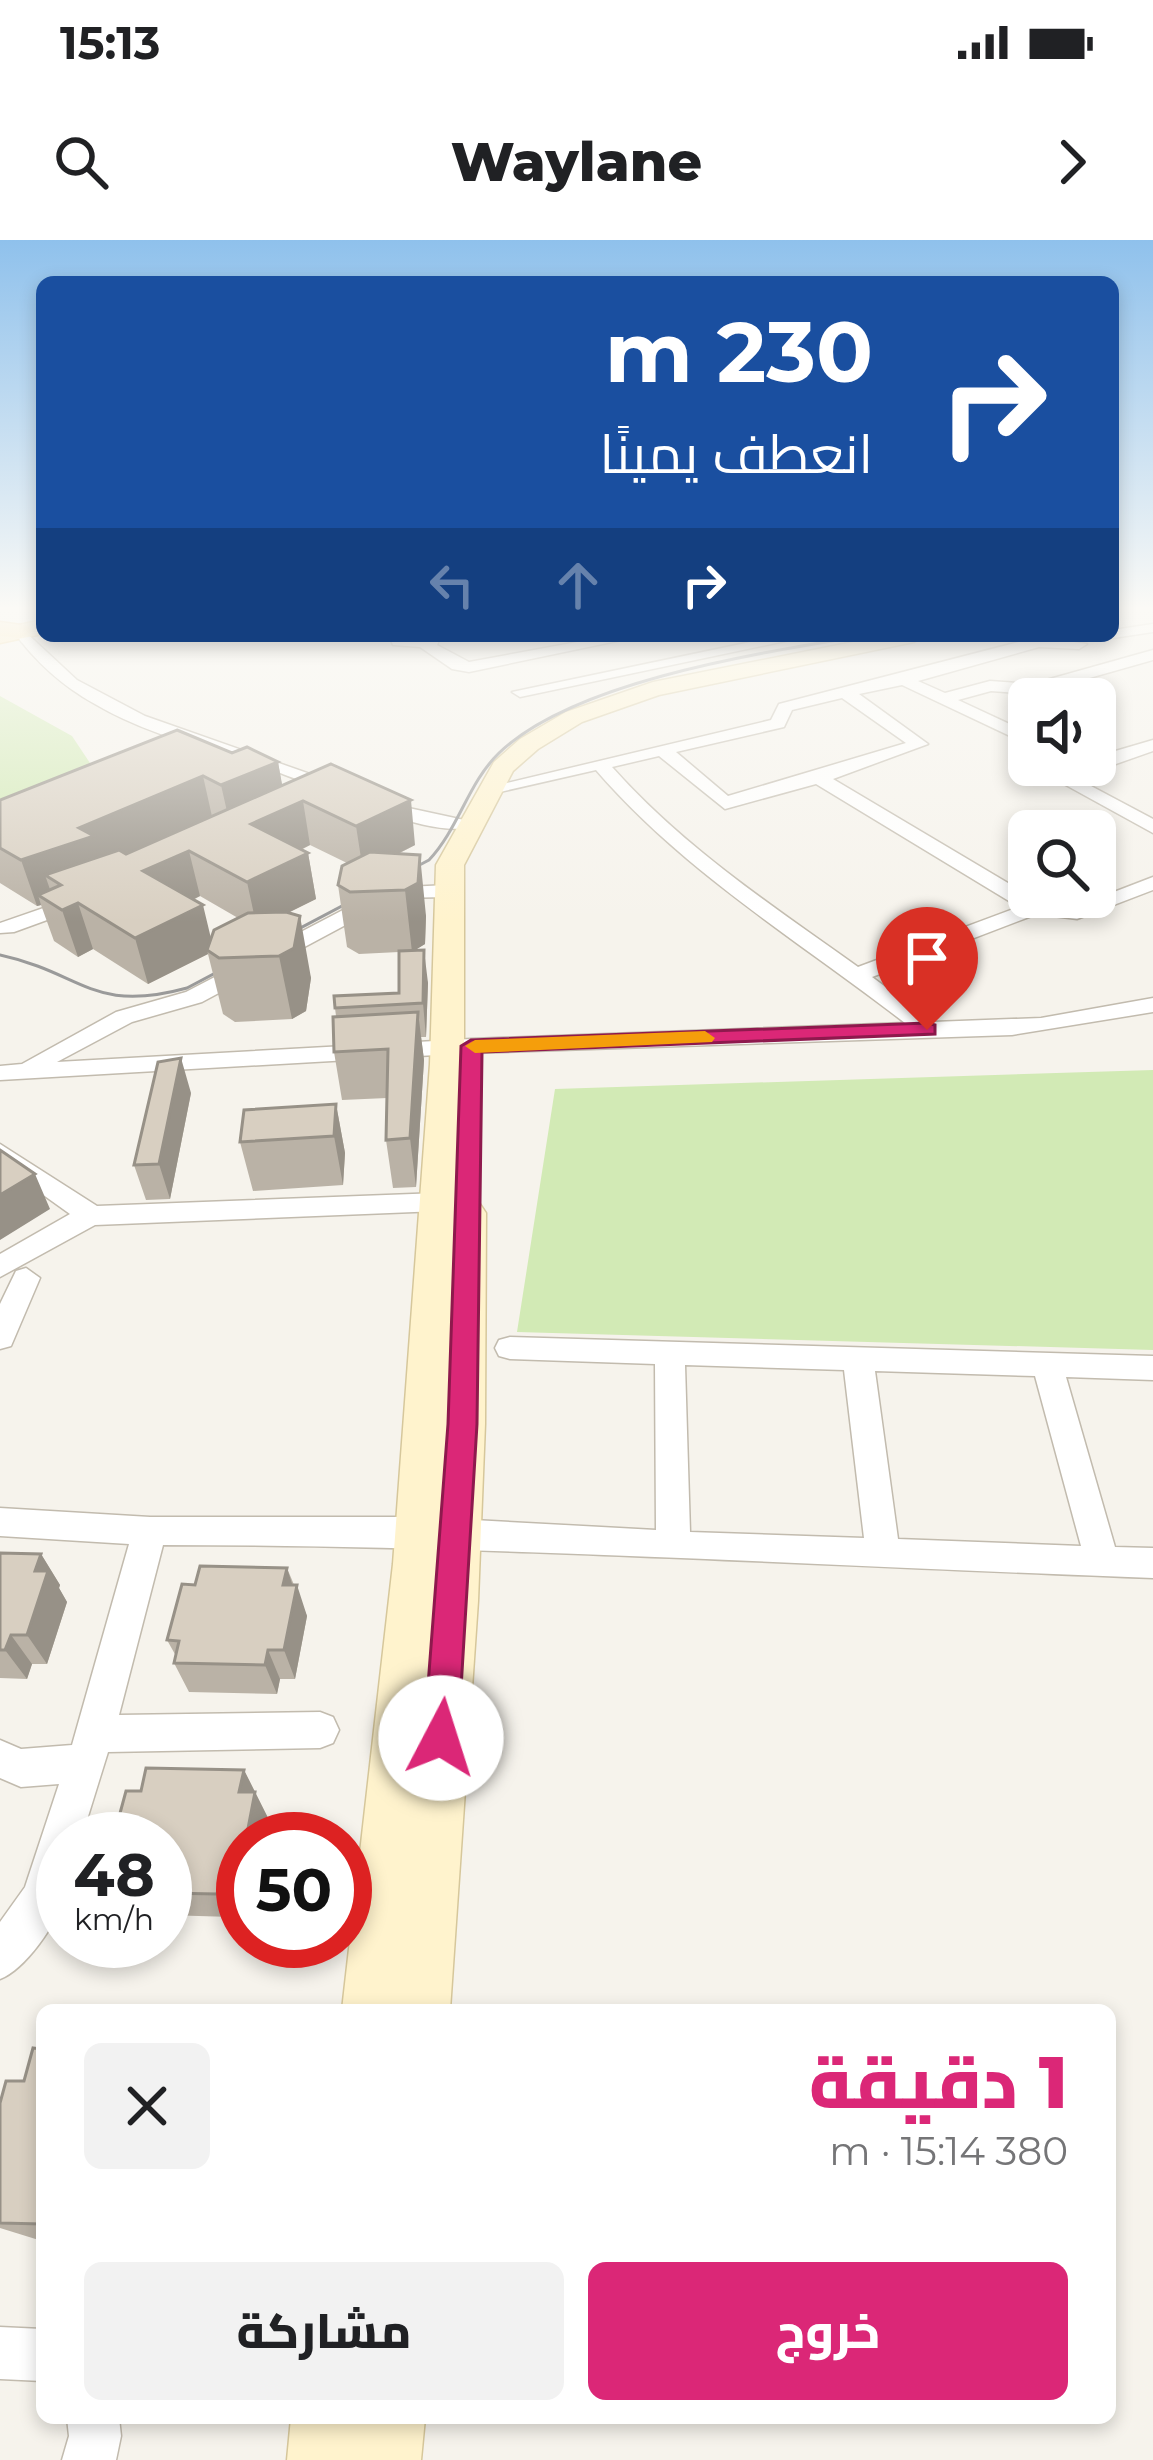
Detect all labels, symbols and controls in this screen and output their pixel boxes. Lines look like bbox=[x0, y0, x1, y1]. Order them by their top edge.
text: 15:13 bbox=[60, 15, 161, 70]
icon: search bbox=[48, 129, 114, 195]
text: Waylane bbox=[451, 129, 702, 195]
icon: forward bbox=[1039, 129, 1105, 195]
text: 230 m bbox=[605, 301, 873, 403]
icon: right bbox=[915, 324, 1071, 480]
text: انعطف يمينًا bbox=[600, 421, 873, 487]
icon: left bbox=[419, 552, 485, 618]
icon: ahead bbox=[545, 552, 611, 618]
icon: right bbox=[671, 552, 737, 618]
map controls bbox=[1008, 678, 1116, 918]
button: sound bbox=[1008, 678, 1116, 786]
button: search bbox=[1008, 810, 1116, 918]
pin bbox=[876, 907, 978, 1030]
icon: arrive bbox=[894, 925, 960, 991]
position arrow bbox=[378, 1675, 504, 1801]
speed limit sign: 50 bbox=[216, 1812, 372, 1968]
text: 48 bbox=[73, 1838, 155, 1911]
text: km/h bbox=[74, 1901, 154, 1938]
text: 1 دقيقة bbox=[809, 2038, 1068, 2126]
button: close bbox=[84, 2043, 210, 2169]
text: 380 m · 15:14 bbox=[829, 2127, 1068, 2175]
button: مشاركة bbox=[84, 2262, 564, 2400]
button: خروج bbox=[588, 2262, 1068, 2400]

